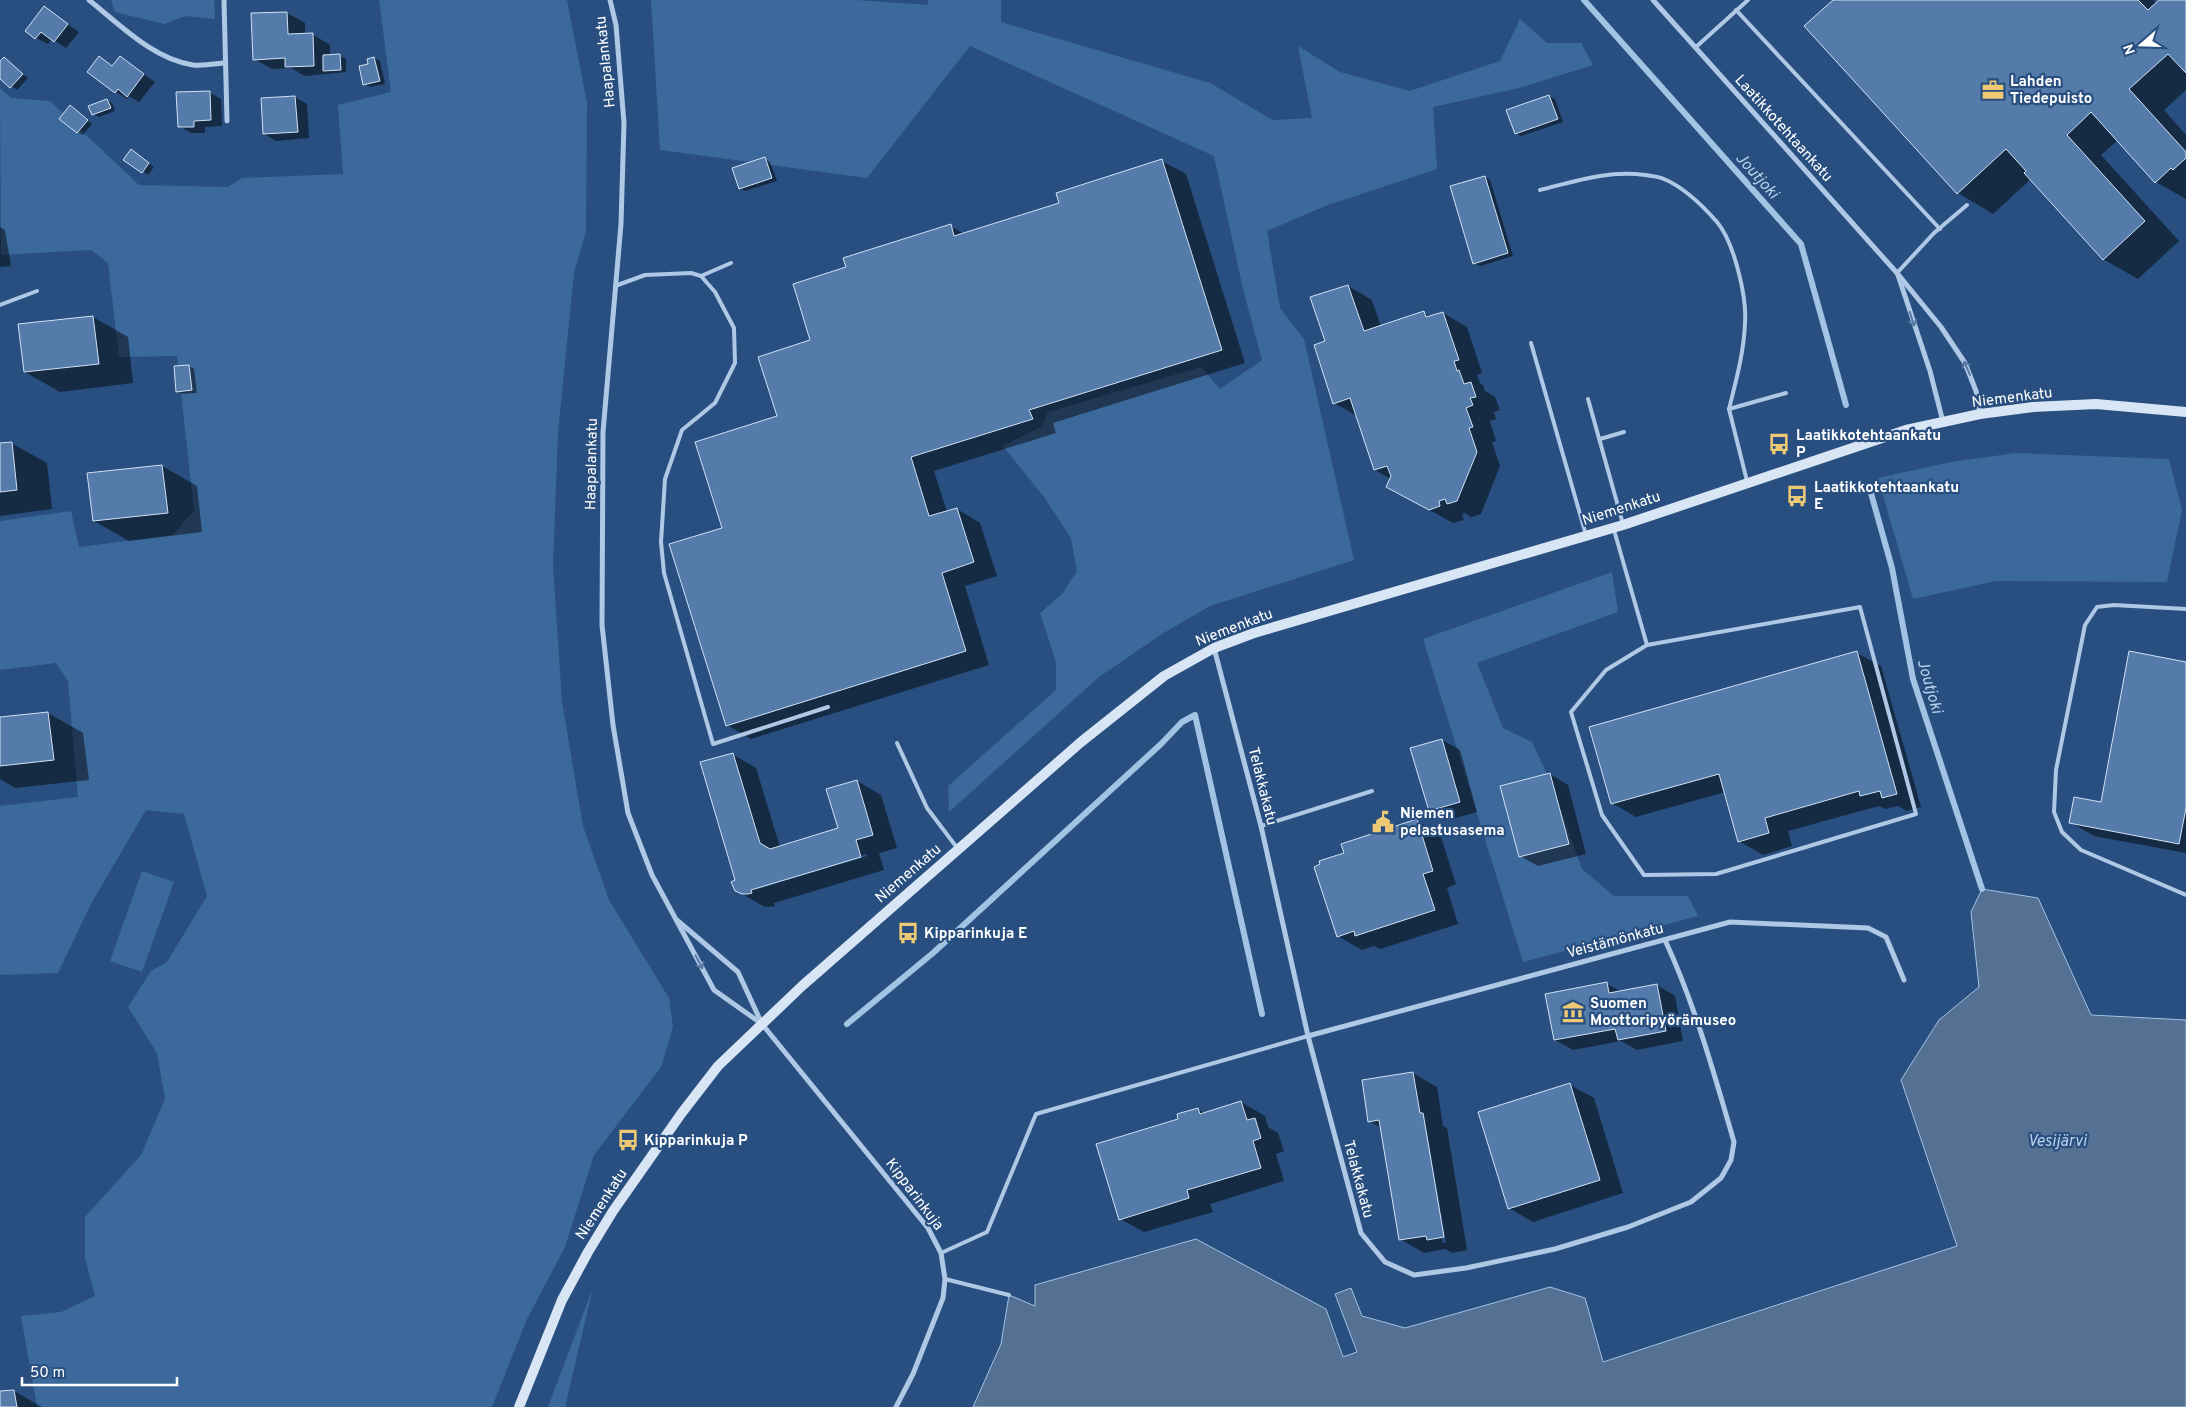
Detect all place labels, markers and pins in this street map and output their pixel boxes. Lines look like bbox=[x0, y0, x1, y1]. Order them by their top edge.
place label: Lahden Tiedepuisto bbox=[2010, 73, 2092, 109]
office icon: Lahden Tiedepuisto bbox=[1980, 77, 2006, 103]
place label: Laatikkotehtaankatu P bbox=[1796, 427, 1941, 463]
bus stop icon: Laatikkotehtaankatu P bbox=[1766, 431, 1792, 457]
place label: Laatikkotehtaankatu E bbox=[1814, 479, 1959, 515]
bus stop icon: Laatikkotehtaankatu E bbox=[1784, 483, 1810, 509]
place label: Niemen pelastusasema bbox=[1400, 805, 1505, 841]
public building icon: Niemen pelastusasema bbox=[1370, 809, 1396, 835]
bus stop icon: Kipparinkuja E bbox=[895, 920, 921, 946]
place label: Kipparinkuja E bbox=[924, 925, 1027, 944]
place label: Suomen Moottoripyörämuseo bbox=[1590, 995, 1736, 1031]
museum icon: Suomen Moottoripyörämuseo bbox=[1560, 999, 1586, 1025]
bus stop icon: Kipparinkuja P bbox=[615, 1127, 641, 1153]
place label: Kipparinkuja P bbox=[644, 1132, 748, 1151]

